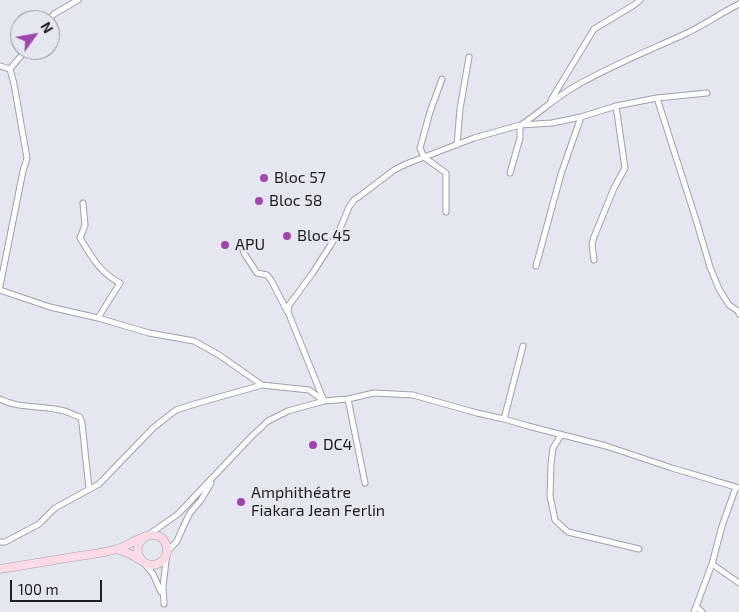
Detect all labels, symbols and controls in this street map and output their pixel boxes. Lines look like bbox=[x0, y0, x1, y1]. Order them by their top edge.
north arrow bbox=[10, 10, 60, 60]
text: N bbox=[37, 19, 57, 36]
place label: Bloc 57 bbox=[274, 168, 326, 188]
marker: Bloc 57 bbox=[258, 172, 270, 184]
place label: Bloc 58 bbox=[269, 191, 322, 211]
marker: Bloc 58 bbox=[253, 195, 265, 207]
place label: Bloc 45 bbox=[297, 226, 351, 246]
marker: Bloc 45 bbox=[281, 230, 293, 242]
place label: APU bbox=[235, 235, 265, 255]
marker: APU bbox=[219, 239, 231, 251]
place label: DC4 bbox=[323, 435, 352, 455]
marker: DC4 bbox=[307, 439, 319, 451]
place label: Amphithéatre Fiakara Jean Ferlin bbox=[251, 483, 385, 521]
marker: Amphithéatre Fiakara Jean Ferlin bbox=[235, 496, 247, 508]
scale bar bbox=[12, 570, 105, 602]
text: 100 m bbox=[18, 580, 59, 598]

